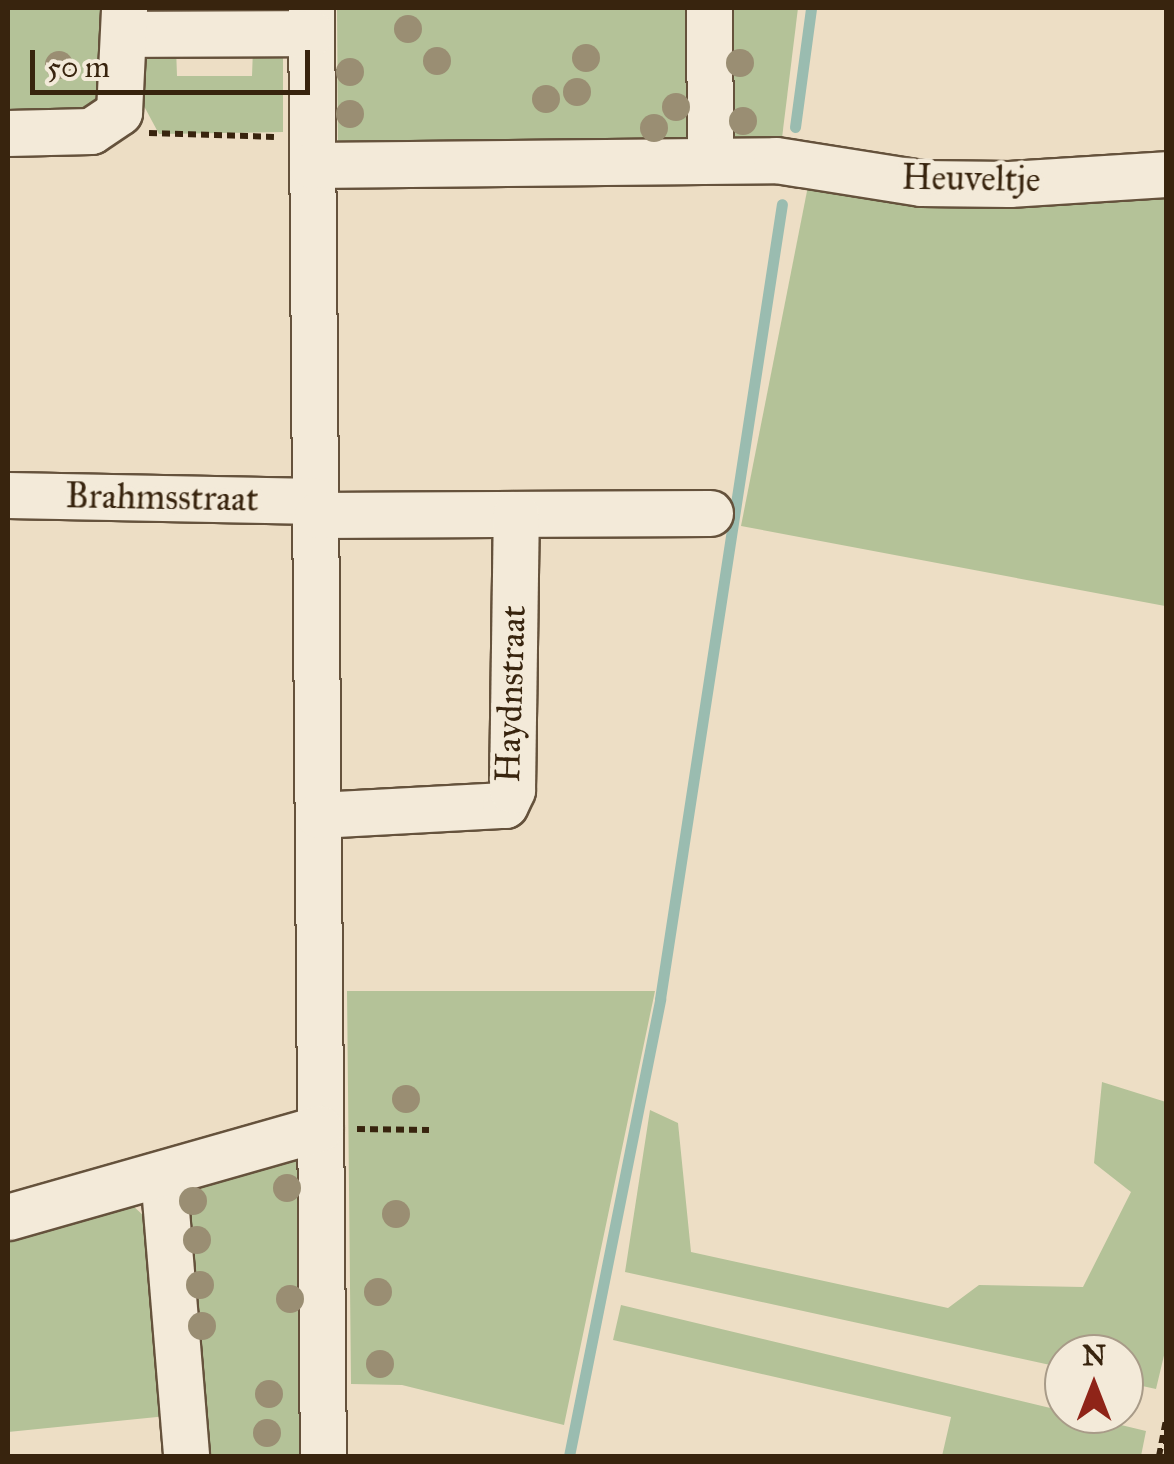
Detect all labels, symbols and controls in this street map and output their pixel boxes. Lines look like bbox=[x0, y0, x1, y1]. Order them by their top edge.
scale bar bbox=[35, 30, 315, 92]
text: 50 m bbox=[47, 49, 110, 85]
street label: Heuveltje bbox=[901, 157, 1041, 201]
street label: Brahmsstraat bbox=[65, 475, 259, 521]
street label: Haydnstraat bbox=[487, 605, 535, 783]
north arrow bbox=[1044, 1334, 1144, 1434]
text: N bbox=[1082, 1338, 1106, 1373]

